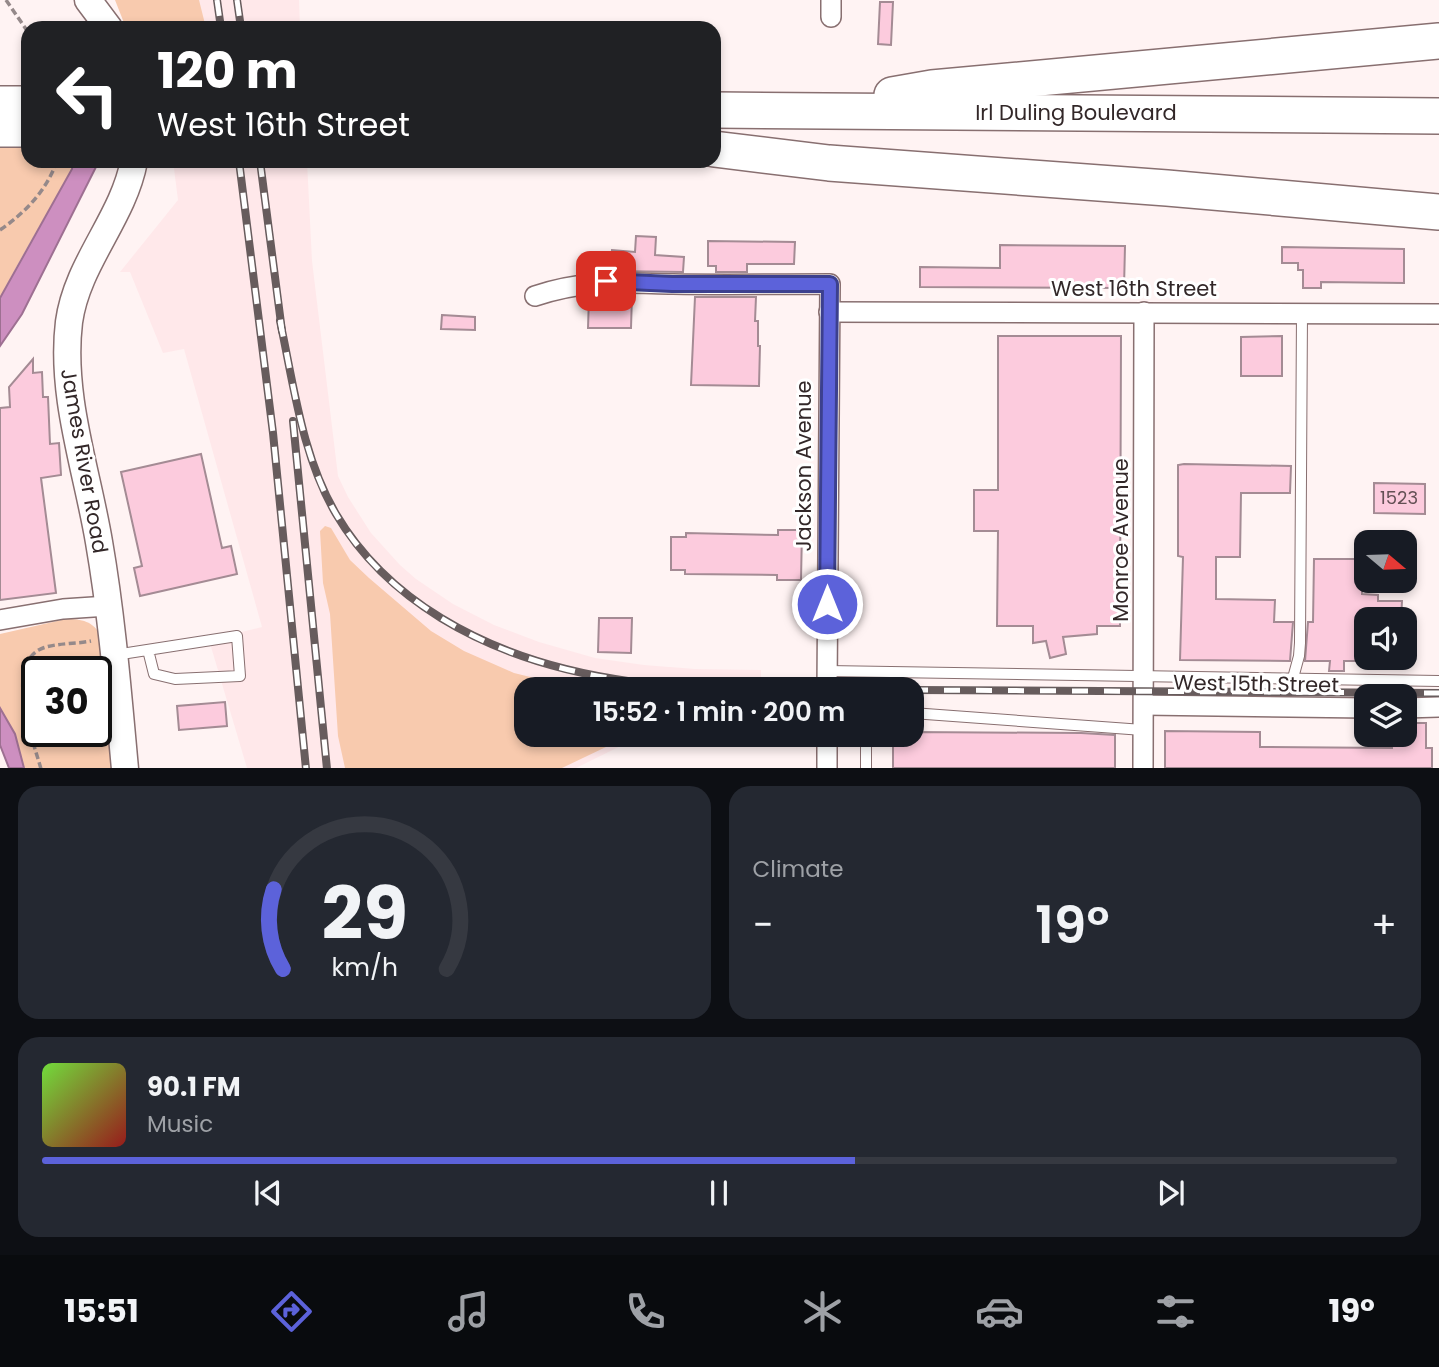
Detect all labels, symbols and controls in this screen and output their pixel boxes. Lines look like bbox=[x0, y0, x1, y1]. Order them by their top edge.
text: 120 m bbox=[157, 37, 298, 105]
icon: left bbox=[42, 49, 133, 140]
street label: Irl Duling Boulevard bbox=[975, 98, 1177, 127]
text: West 16th Street bbox=[157, 102, 410, 147]
pin bbox=[576, 251, 636, 311]
icon: arrive bbox=[587, 262, 625, 300]
street label: West 16th Street bbox=[1051, 274, 1217, 303]
street label: James River Road bbox=[54, 366, 115, 556]
street label: Jackson Avenue bbox=[789, 380, 818, 552]
street label: Monroe Avenue bbox=[1106, 458, 1135, 622]
house number: 1523 bbox=[1380, 485, 1418, 510]
north arrow bbox=[1354, 530, 1418, 593]
map controls bbox=[1354, 530, 1417, 747]
position arrow bbox=[790, 567, 864, 641]
button: sound bbox=[1354, 607, 1417, 670]
speed limit sign: 30 bbox=[21, 656, 112, 747]
street label: West 15th Street bbox=[1173, 668, 1339, 699]
button: layers bbox=[1354, 684, 1417, 747]
text: 15:52 · 1 min · 200 m bbox=[593, 694, 845, 730]
text: Climate bbox=[753, 853, 843, 885]
text: 29 bbox=[321, 863, 407, 964]
text: 19° bbox=[1035, 888, 1109, 961]
text: − bbox=[753, 898, 773, 951]
text: + bbox=[1371, 898, 1397, 951]
text: km/h bbox=[331, 949, 398, 984]
text: 90.1 FM bbox=[147, 1069, 241, 1105]
text: Music bbox=[147, 1108, 213, 1140]
icon: previous bbox=[249, 1174, 287, 1212]
icon: pause bbox=[700, 1174, 738, 1212]
icon: next bbox=[1152, 1174, 1190, 1212]
icon: directions bbox=[267, 1287, 316, 1336]
icon: music bbox=[444, 1287, 493, 1336]
icon: phone bbox=[621, 1287, 670, 1336]
icon: climate bbox=[798, 1287, 847, 1336]
icon: car bbox=[975, 1287, 1024, 1336]
icon: filters bbox=[1151, 1287, 1200, 1336]
text: 15:51 bbox=[64, 1288, 139, 1333]
text: 19° bbox=[1328, 1288, 1375, 1333]

